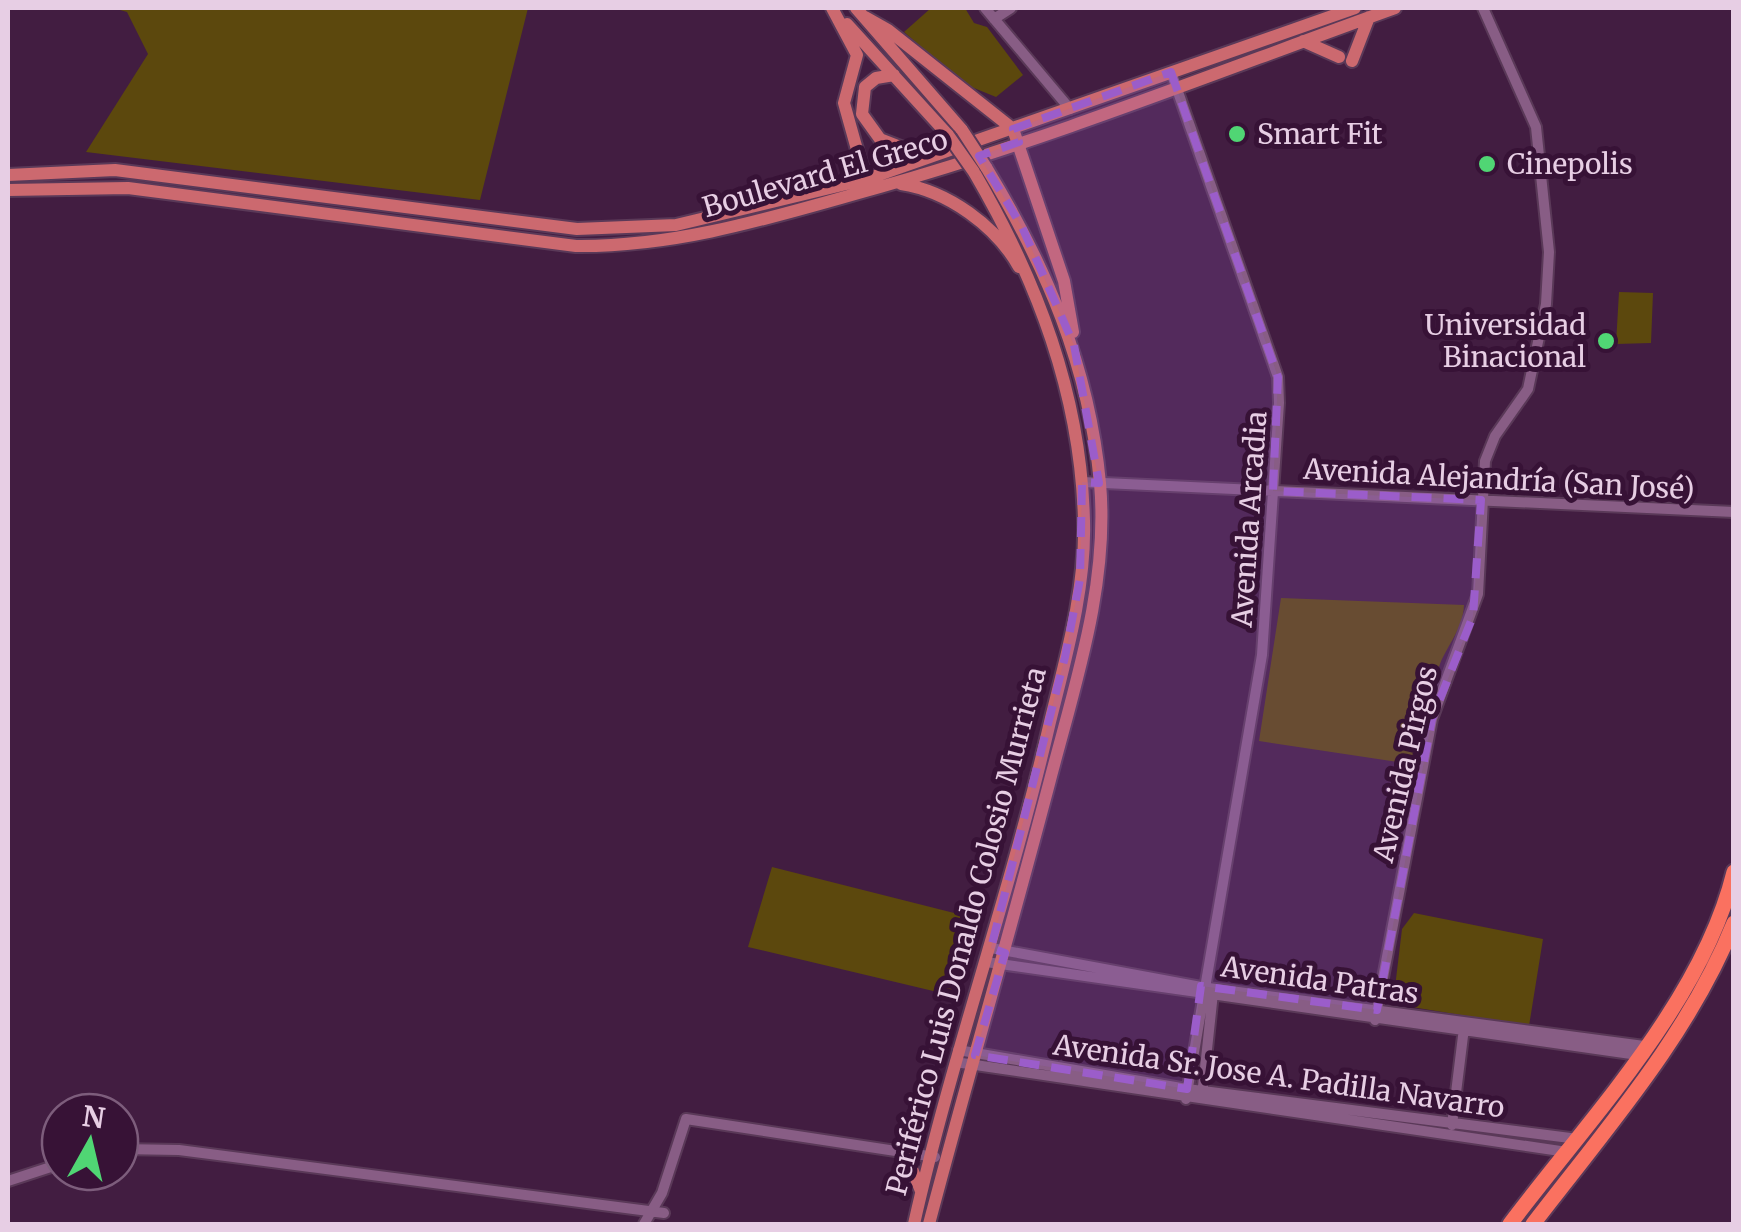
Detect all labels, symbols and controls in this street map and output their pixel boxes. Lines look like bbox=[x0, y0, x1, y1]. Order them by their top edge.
place label: Smart Fit bbox=[1257, 116, 1383, 152]
street label: Boulevard El Greco bbox=[698, 121, 952, 225]
marker: Smart Fit bbox=[1226, 123, 1248, 145]
place label: Cinepolis bbox=[1507, 146, 1633, 182]
marker: Cinepolis bbox=[1476, 153, 1498, 175]
place label: Universidad Binacional bbox=[1425, 307, 1586, 375]
marker: Universidad Binacional bbox=[1595, 330, 1617, 352]
street label: Avenida Arcadia bbox=[1223, 410, 1275, 629]
street label: Avenida Alejandría (San José) bbox=[1302, 451, 1695, 507]
street label: Avenida Pirgos bbox=[1365, 662, 1445, 867]
street label: Periférico Luis Donaldo Colosio Murrieta bbox=[878, 663, 1054, 1199]
street label: Avenida Patras bbox=[1218, 948, 1421, 1012]
street label: Avenida Sr. Jose A. Padilla Navarro bbox=[1050, 1026, 1507, 1125]
north arrow bbox=[40, 1092, 140, 1192]
text: N bbox=[80, 1098, 107, 1137]

